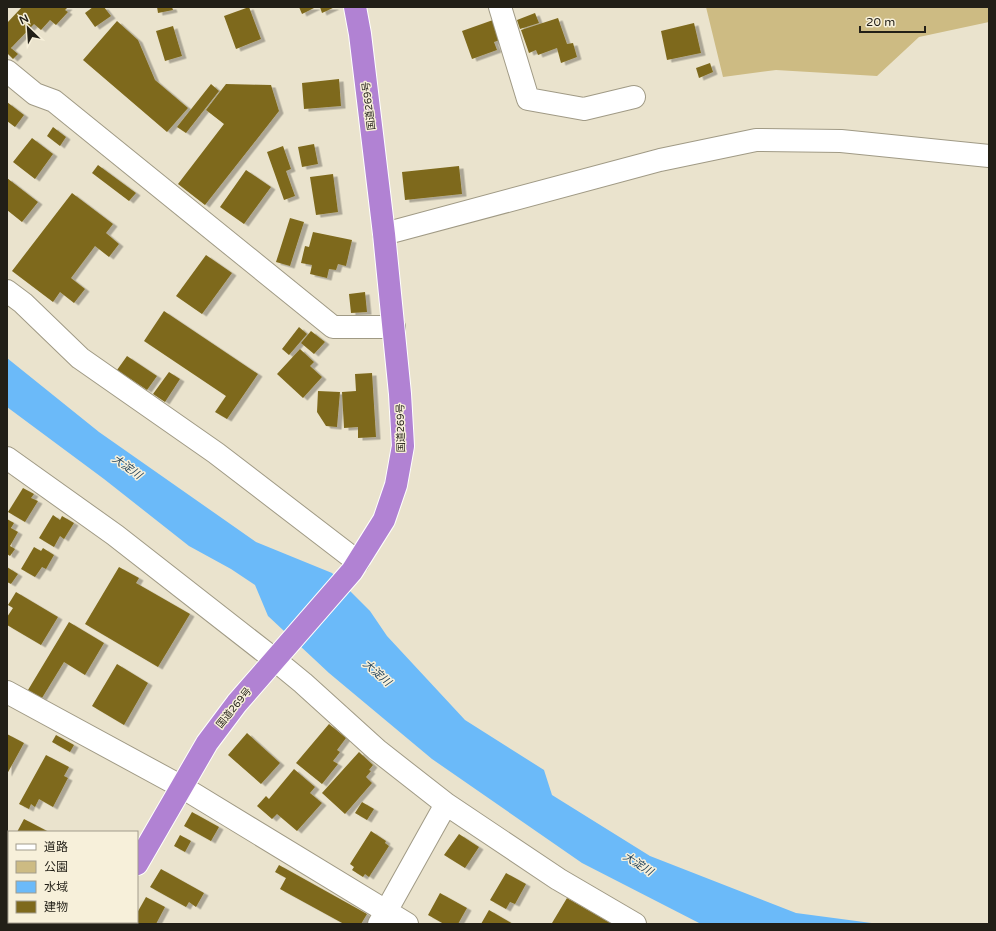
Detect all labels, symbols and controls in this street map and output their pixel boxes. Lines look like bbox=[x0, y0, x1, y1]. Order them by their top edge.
north arrow bbox=[8, 8, 48, 48]
scale bar bbox=[860, 8, 925, 34]
text: N bbox=[17, 12, 31, 27]
text: 20 m bbox=[866, 15, 895, 29]
street label: 国道269号 bbox=[360, 81, 378, 131]
street label: 国道269号 bbox=[395, 403, 407, 453]
water label: 大淀川 bbox=[110, 452, 145, 483]
water label: 大淀川 bbox=[360, 657, 394, 689]
street label: 国道269号 bbox=[214, 685, 254, 731]
legend bbox=[8, 831, 138, 923]
text: 道路 bbox=[44, 840, 68, 854]
water label: 大淀川 bbox=[621, 850, 656, 879]
text: 公園 bbox=[44, 860, 68, 874]
text: 水域 bbox=[44, 880, 68, 894]
text: 建物 bbox=[44, 900, 68, 914]

